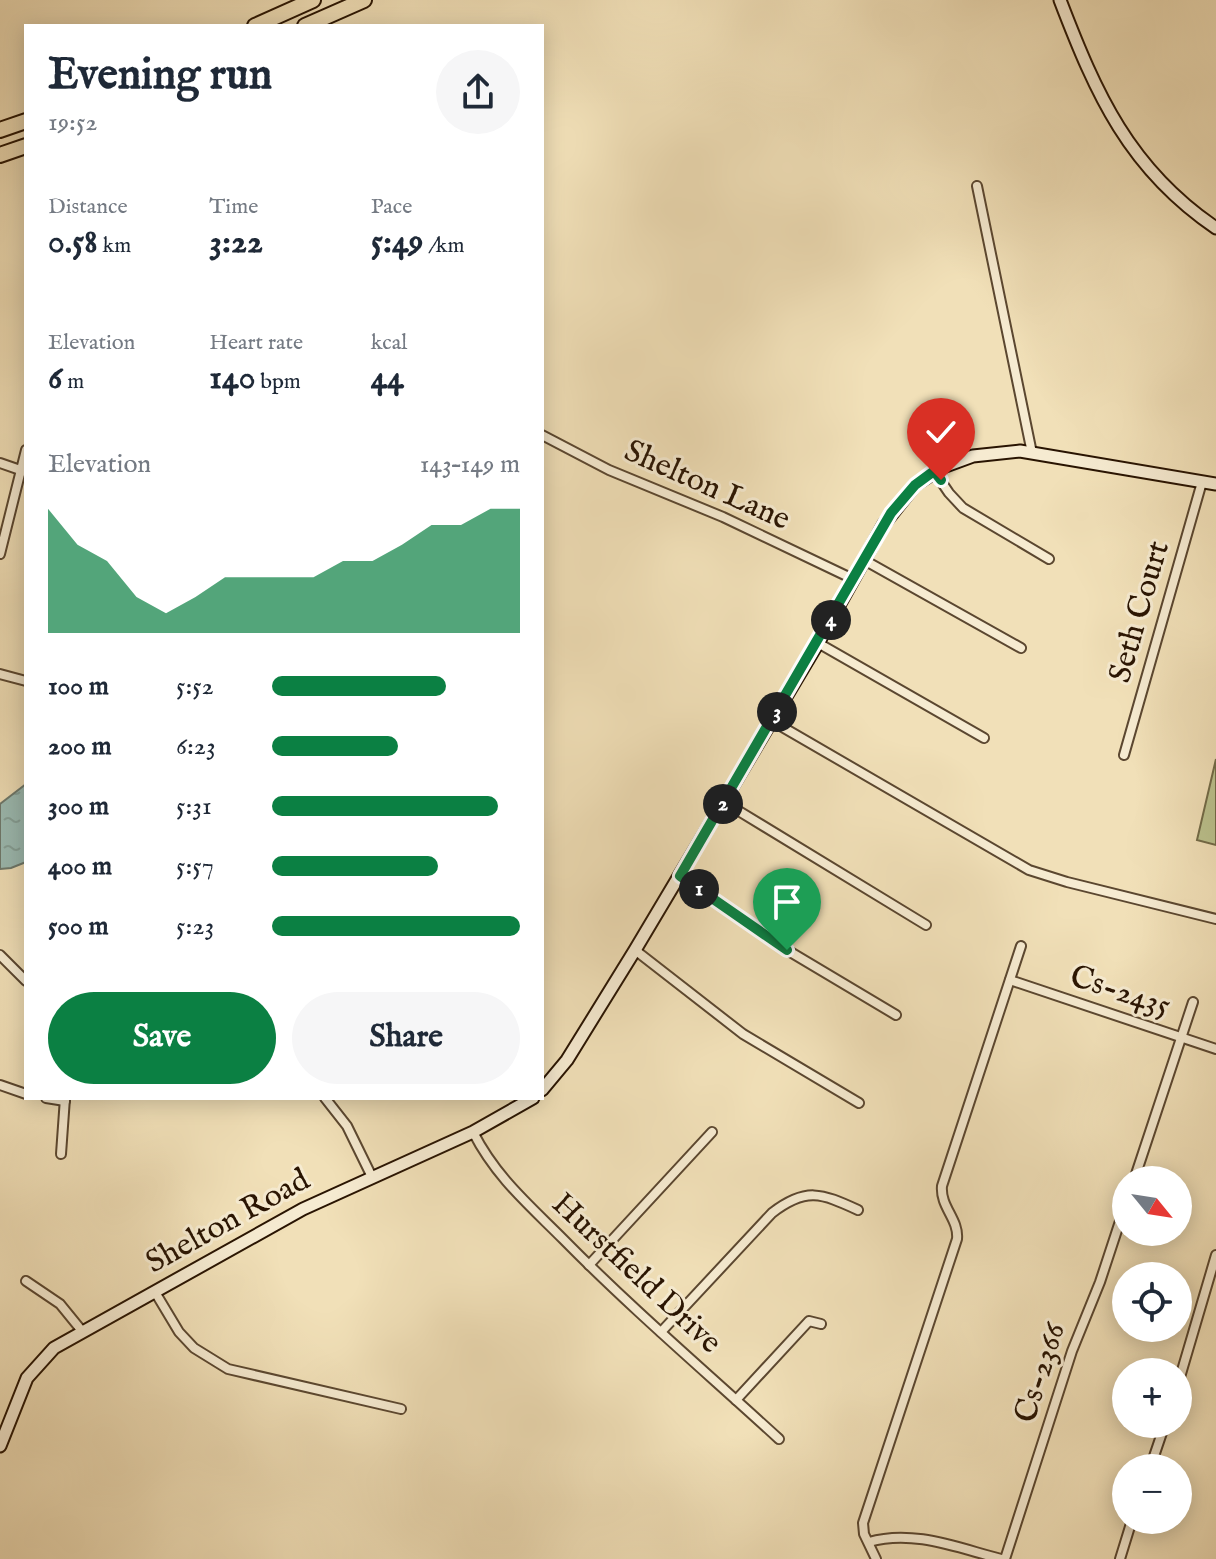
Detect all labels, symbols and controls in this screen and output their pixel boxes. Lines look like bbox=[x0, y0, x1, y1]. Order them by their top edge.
text: Evening run bbox=[48, 48, 272, 104]
button: share bbox=[436, 50, 520, 134]
text: 19:52 bbox=[48, 106, 97, 139]
text: Distance bbox=[48, 193, 128, 221]
text: Time bbox=[209, 193, 258, 221]
text: Pace bbox=[371, 193, 412, 221]
text: 0.58 bbox=[48, 221, 98, 264]
text: 3:22 bbox=[209, 221, 263, 264]
text: 5:49 bbox=[371, 221, 423, 264]
text: km bbox=[98, 232, 131, 260]
text: /km bbox=[423, 232, 465, 260]
text: Elevation bbox=[48, 329, 135, 357]
text: Heart rate bbox=[209, 329, 303, 357]
text: kcal bbox=[371, 329, 407, 357]
text: 6 bbox=[48, 357, 62, 400]
text: 140 bbox=[209, 357, 255, 400]
text: 44 bbox=[371, 357, 404, 400]
text: m bbox=[62, 368, 84, 396]
text: bpm bbox=[255, 368, 301, 396]
pin bbox=[907, 398, 975, 480]
icon: check bbox=[919, 410, 963, 454]
street label: Shelton Lane bbox=[618, 431, 796, 541]
text: Elevation bbox=[48, 448, 151, 481]
text: 143–149 m bbox=[420, 448, 520, 481]
street label: Seth Court bbox=[1100, 536, 1180, 688]
pin: 4 bbox=[811, 600, 851, 640]
text: 4 bbox=[826, 606, 836, 634]
text: 100 m bbox=[48, 670, 109, 703]
text: 5:52 bbox=[176, 670, 214, 703]
pin: 3 bbox=[757, 692, 797, 732]
text: 3 bbox=[773, 698, 781, 726]
text: 200 m bbox=[48, 730, 112, 763]
text: 6:23 bbox=[176, 730, 216, 763]
pin: 2 bbox=[703, 784, 743, 824]
text: 300 m bbox=[48, 790, 109, 823]
text: 5:31 bbox=[176, 790, 212, 823]
text: 2 bbox=[718, 790, 728, 818]
text: 400 m bbox=[48, 850, 112, 883]
text: 5:57 bbox=[176, 850, 214, 883]
pin bbox=[753, 868, 821, 950]
pin: 1 bbox=[679, 869, 719, 909]
text: 1 bbox=[695, 875, 703, 903]
icon: arrive bbox=[765, 880, 809, 924]
text: 500 m bbox=[48, 910, 109, 943]
text: 5:23 bbox=[176, 910, 214, 943]
street label: Cs-2435 bbox=[1065, 957, 1175, 1027]
button: Save bbox=[48, 992, 276, 1084]
button: Share bbox=[292, 992, 520, 1084]
street label: Shelton Road bbox=[139, 1160, 318, 1284]
north arrow bbox=[1112, 1166, 1192, 1246]
map controls bbox=[1112, 1166, 1192, 1534]
street label: Hurstfield Drive bbox=[542, 1185, 730, 1363]
button: locate bbox=[1112, 1262, 1192, 1342]
street label: Cs-2366 bbox=[1006, 1317, 1077, 1428]
button: + bbox=[1112, 1358, 1192, 1438]
button: − bbox=[1112, 1454, 1192, 1534]

